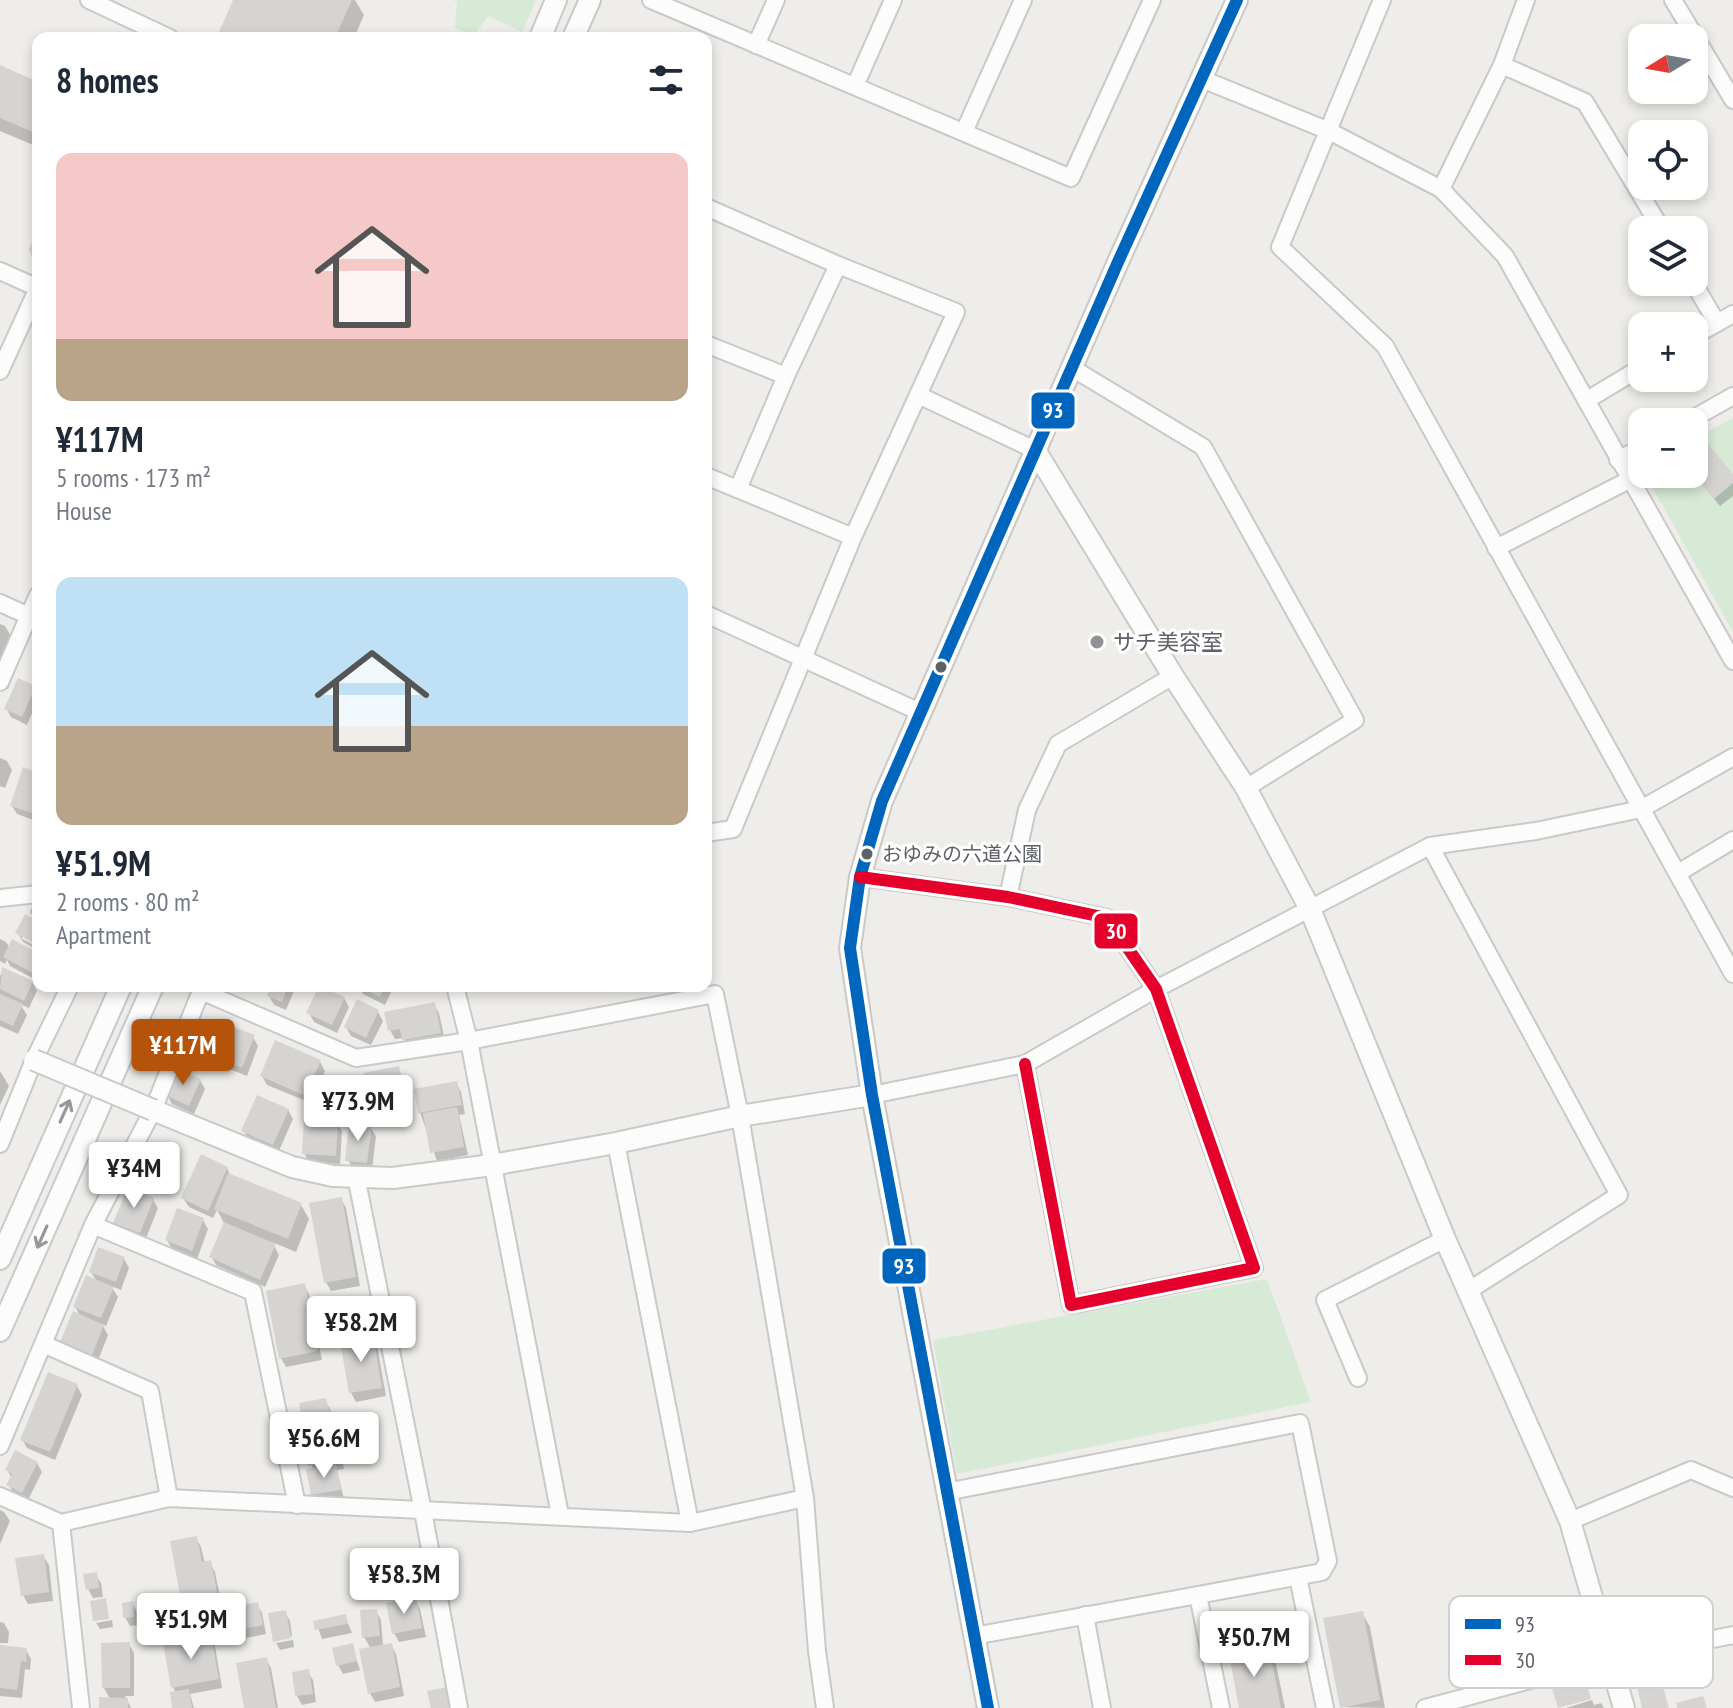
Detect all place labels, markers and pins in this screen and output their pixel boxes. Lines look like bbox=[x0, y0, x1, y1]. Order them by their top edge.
place label: サチ美容室 bbox=[1113, 628, 1223, 656]
marker: サチ美容室 bbox=[1088, 633, 1106, 651]
unlabelled marker bbox=[933, 659, 949, 675]
place label: おゆみの六道公園 bbox=[882, 841, 1042, 867]
marker: おゆみの六道公園 bbox=[859, 846, 875, 862]
pin: ¥117M bbox=[127, 1019, 239, 1087]
pin: ¥73.9M bbox=[293, 1075, 423, 1143]
pin: ¥34M bbox=[87, 1142, 181, 1210]
pin: ¥58.2M bbox=[296, 1296, 426, 1364]
pin: ¥56.6M bbox=[259, 1412, 389, 1480]
pin: ¥58.3M bbox=[339, 1548, 469, 1616]
pin: ¥51.9M bbox=[126, 1593, 256, 1661]
pin: ¥50.7M bbox=[1189, 1611, 1319, 1679]

